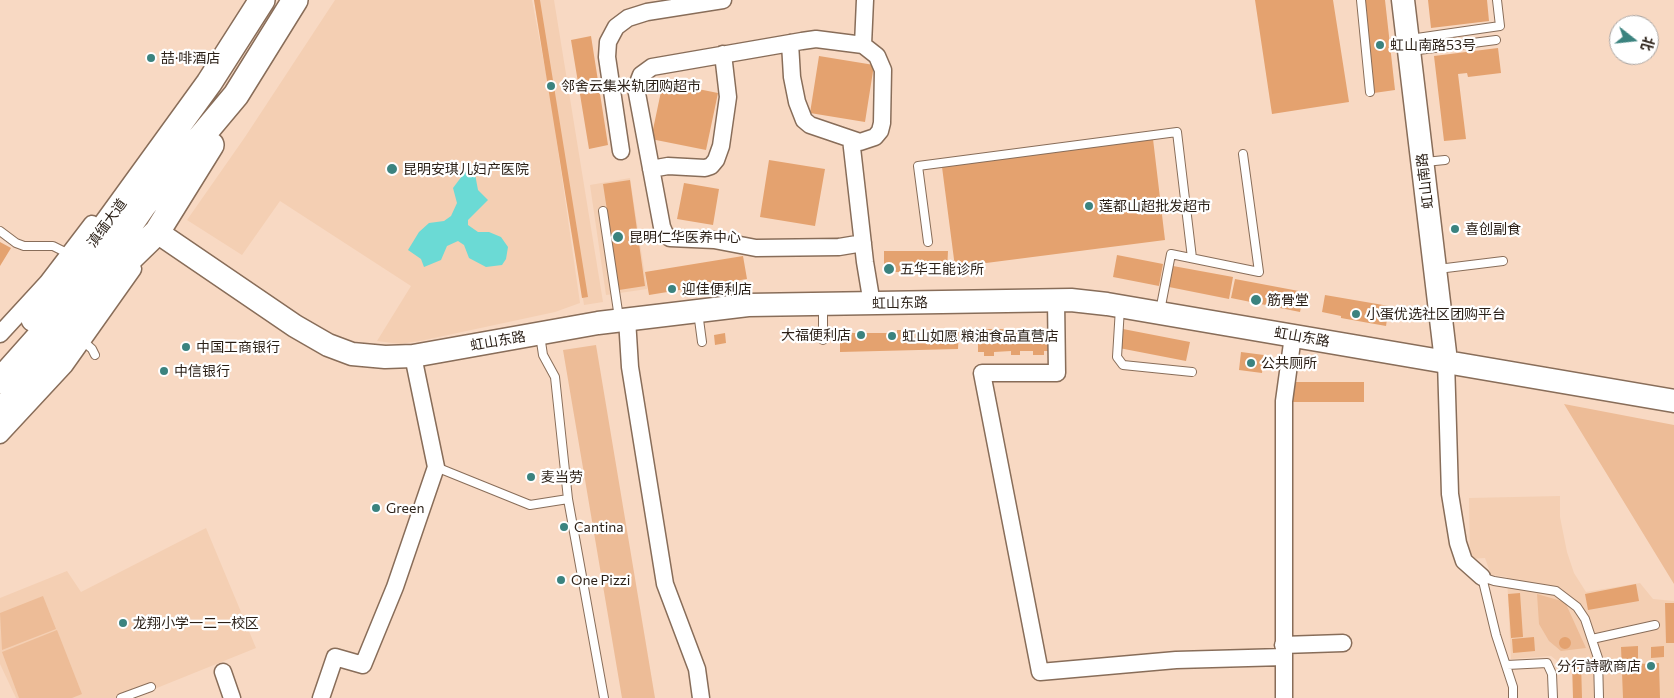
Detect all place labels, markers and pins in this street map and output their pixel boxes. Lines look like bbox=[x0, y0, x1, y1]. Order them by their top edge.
place label: 虹山南路53号 bbox=[1390, 37, 1476, 53]
marker: 虹山南路53号 bbox=[1374, 39, 1386, 51]
place label: 喆·啡酒店 bbox=[161, 50, 220, 66]
marker: 喆·啡酒店 bbox=[145, 52, 157, 64]
place label: 邻舍云集米轨团购超市 bbox=[561, 78, 701, 94]
marker: 邻舍云集米轨团购超市 bbox=[545, 80, 557, 92]
place label: 昆明安琪儿妇产医院 bbox=[403, 161, 529, 177]
marker: 昆明安琪儿妇产医院 bbox=[385, 162, 399, 176]
place label: 莲都山超批发超市 bbox=[1099, 198, 1211, 214]
marker: 莲都山超批发超市 bbox=[1083, 200, 1095, 212]
place label: 喜创副食 bbox=[1465, 221, 1521, 237]
marker: 喜创副食 bbox=[1449, 223, 1461, 235]
place label: 昆明仁华医养中心 bbox=[629, 229, 741, 245]
marker: 昆明仁华医养中心 bbox=[611, 230, 625, 244]
place label: 五华王能诊所 bbox=[900, 261, 984, 277]
marker: 五华王能诊所 bbox=[882, 262, 896, 276]
place label: 迎佳便利店 bbox=[682, 281, 752, 297]
marker: 迎佳便利店 bbox=[666, 283, 678, 295]
place label: 筋骨堂 bbox=[1267, 292, 1309, 308]
marker: 筋骨堂 bbox=[1249, 293, 1263, 307]
place label: 小蛋优选社区团购平台 bbox=[1366, 306, 1506, 322]
marker: 小蛋优选社区团购平台 bbox=[1350, 308, 1362, 320]
place label: 大福便利店 bbox=[781, 327, 851, 343]
place label: 虹山如愿 粮油食品直营店 bbox=[902, 328, 1059, 344]
marker: 大福便利店 bbox=[855, 329, 867, 341]
marker: 虹山如愿 粮油食品直营店 bbox=[886, 330, 898, 342]
place label: 中国工商银行 bbox=[196, 339, 280, 355]
marker: 中国工商银行 bbox=[180, 341, 192, 353]
place label: 公共厕所 bbox=[1261, 355, 1317, 371]
marker: 公共厕所 bbox=[1245, 357, 1257, 369]
place label: 中信银行 bbox=[174, 363, 230, 379]
marker: 中信银行 bbox=[158, 365, 170, 377]
place label: 麦当劳 bbox=[541, 469, 583, 485]
marker: 麦当劳 bbox=[525, 471, 537, 483]
place label: Green bbox=[386, 500, 424, 516]
marker: Green bbox=[370, 502, 382, 514]
place label: Cantina bbox=[574, 519, 624, 535]
marker: Cantina bbox=[558, 521, 570, 533]
place label: One Pizzi bbox=[571, 572, 630, 588]
marker: One Pizzi bbox=[555, 574, 567, 586]
place label: 龙翔小学一二一校区 bbox=[133, 615, 259, 631]
marker: 龙翔小学一二一校区 bbox=[117, 617, 129, 629]
place label: 分行詩歌商店 bbox=[1557, 658, 1641, 674]
marker: 分行詩歌商店 bbox=[1645, 660, 1657, 672]

